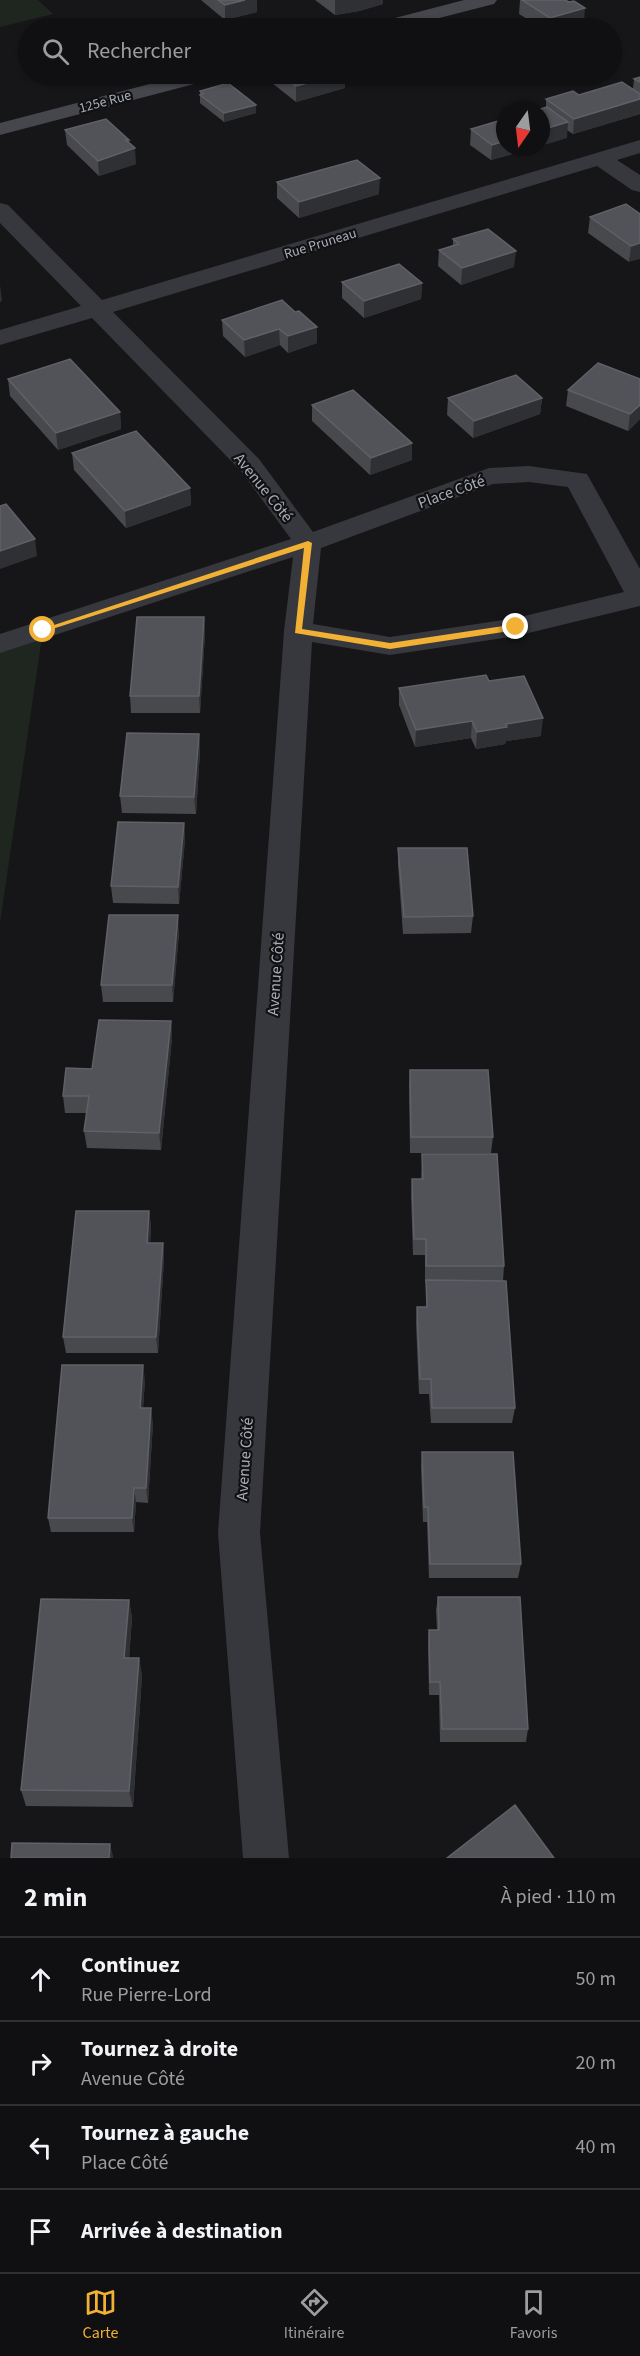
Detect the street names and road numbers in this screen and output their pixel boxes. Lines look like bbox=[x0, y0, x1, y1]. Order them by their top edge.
street label: 125e Rue bbox=[77, 85, 134, 119]
street label: Rue Pruneau bbox=[282, 223, 359, 264]
street label: Avenue Côté bbox=[229, 448, 298, 527]
street label: Place Côté bbox=[415, 470, 488, 514]
street label: Avenue Côté bbox=[262, 932, 290, 1016]
street label: Avenue Côté bbox=[231, 1417, 259, 1501]

